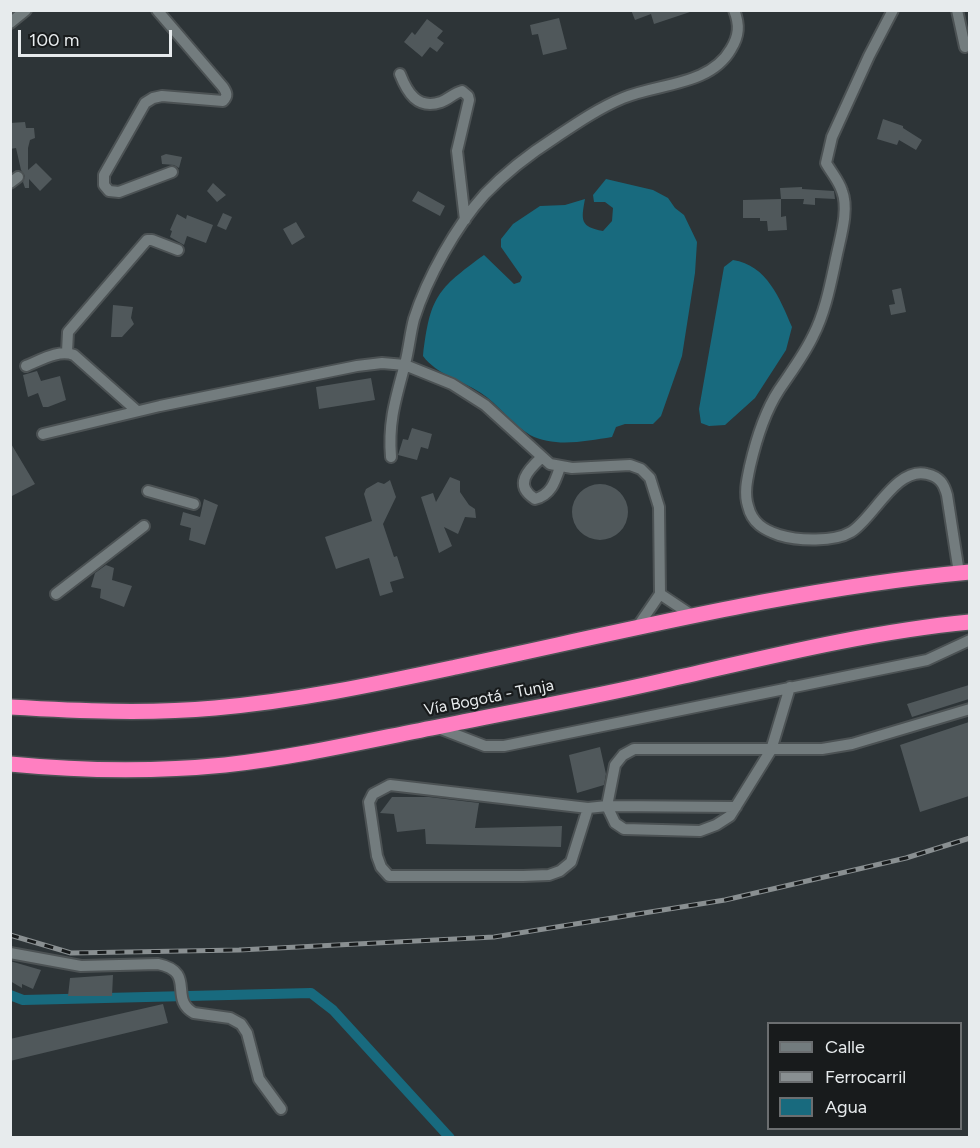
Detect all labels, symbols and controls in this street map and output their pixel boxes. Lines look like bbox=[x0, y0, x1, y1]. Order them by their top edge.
scale bar bbox=[21, 18, 176, 56]
text: 100 m bbox=[29, 29, 79, 51]
street label: Vía Bogotá - Tunja bbox=[422, 676, 556, 720]
legend bbox=[767, 1022, 962, 1130]
text: Calle bbox=[825, 1036, 865, 1058]
text: Ferrocarril bbox=[825, 1066, 906, 1088]
text: Agua bbox=[825, 1096, 867, 1118]

